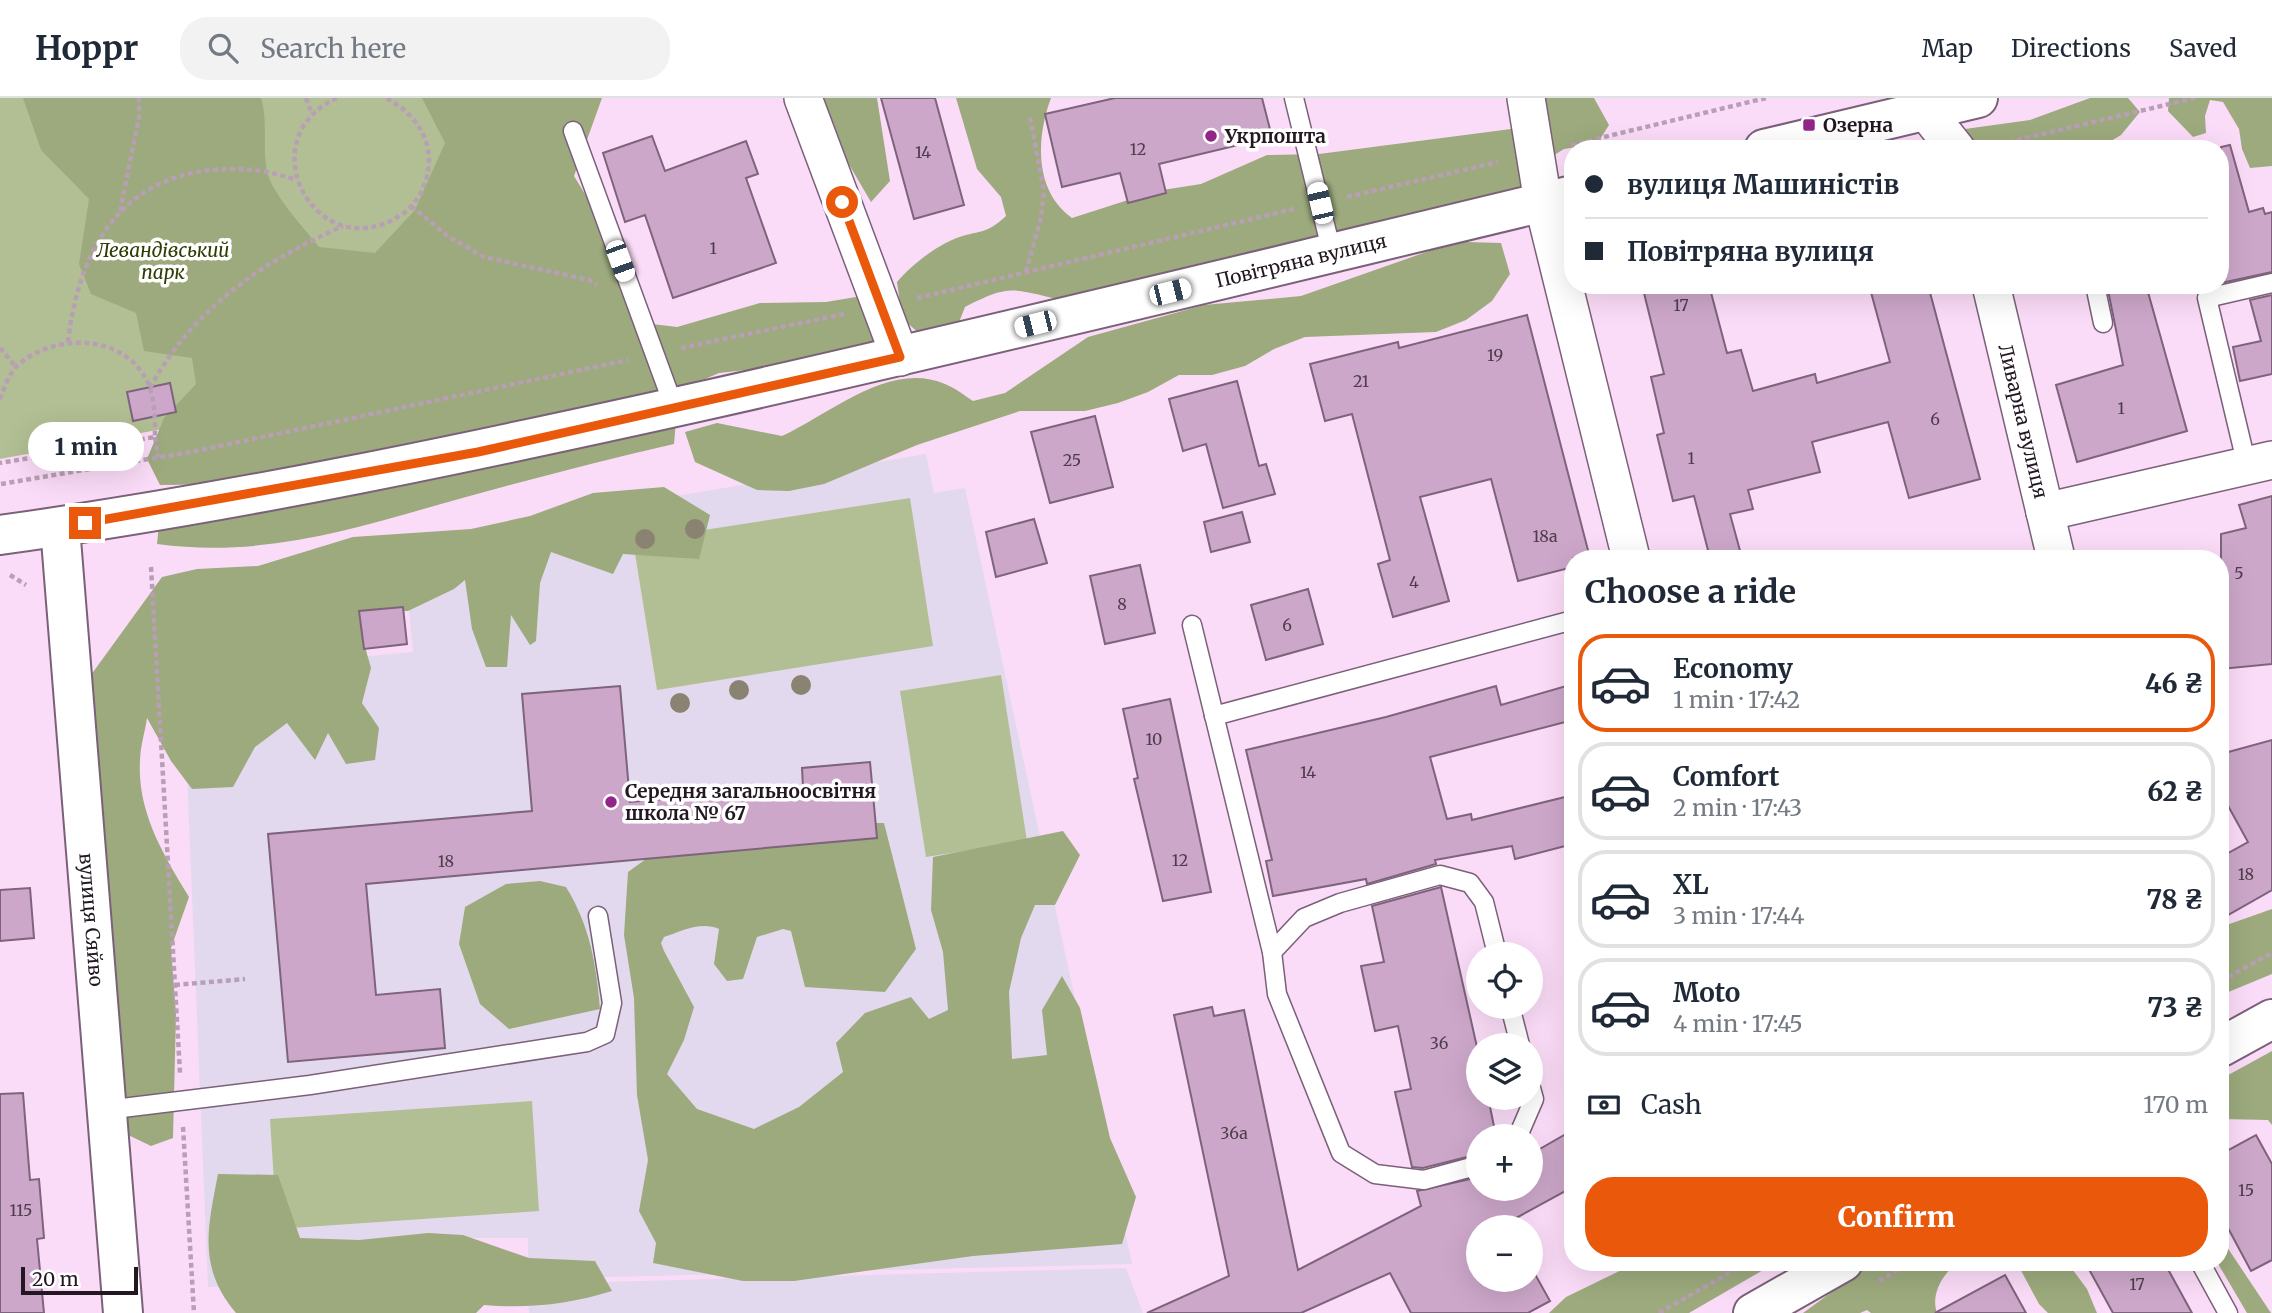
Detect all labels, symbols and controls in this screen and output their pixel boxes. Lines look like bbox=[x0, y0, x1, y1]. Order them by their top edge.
search box bbox=[180, 17, 670, 80]
text: Hoppr bbox=[35, 28, 138, 69]
icon: search bbox=[204, 29, 242, 67]
text: Search here bbox=[260, 32, 406, 65]
text: Map bbox=[1922, 33, 1973, 64]
text: Directions bbox=[2011, 33, 2131, 64]
text: Saved bbox=[2169, 33, 2237, 64]
place label: Озерна bbox=[1823, 113, 1893, 137]
marker: Озерна bbox=[1801, 117, 1817, 133]
place label: Укрпошта bbox=[1224, 124, 1326, 148]
marker: Укрпошта bbox=[1203, 128, 1219, 144]
house number: 12 bbox=[1130, 139, 1146, 159]
house number: 14 bbox=[915, 142, 931, 162]
text: вулиця Машиністів bbox=[1627, 168, 1899, 201]
car bbox=[1306, 180, 1335, 226]
route start bbox=[826, 186, 858, 218]
street label: Повітряна вулиця bbox=[1213, 228, 1389, 293]
text: Повітряна вулиця bbox=[1627, 235, 1874, 268]
park label: Левандівський парк bbox=[95, 238, 230, 284]
car bbox=[603, 238, 638, 284]
house number: 1 bbox=[709, 238, 717, 258]
car bbox=[1148, 277, 1193, 307]
house number: 17 bbox=[1673, 295, 1689, 315]
car bbox=[1013, 309, 1058, 339]
street label: Ливарна вулиця bbox=[1993, 342, 2053, 501]
house number: 19 bbox=[1487, 345, 1503, 365]
house number: 21 bbox=[1353, 371, 1369, 391]
house number: 1 bbox=[2117, 398, 2125, 418]
house number: 6 bbox=[1930, 409, 1940, 429]
callout: 1 min bbox=[27, 422, 143, 470]
text: 1 min bbox=[54, 432, 118, 461]
house number: 1 bbox=[1687, 448, 1695, 468]
house number: 25 bbox=[1063, 450, 1081, 470]
route end bbox=[69, 507, 101, 539]
house number: 18а bbox=[1532, 526, 1558, 546]
house number: 5 bbox=[2234, 563, 2244, 583]
house number: 4 bbox=[1409, 572, 1419, 592]
text: Choose a ride bbox=[1585, 572, 1796, 612]
house number: 8 bbox=[1117, 594, 1127, 614]
house number: 6 bbox=[1282, 615, 1292, 635]
icon: car bbox=[1589, 652, 1652, 715]
text: Economy bbox=[1673, 652, 1793, 685]
text: 46 ₴ bbox=[2145, 667, 2204, 700]
text: 1 min · 17:42 bbox=[1673, 685, 1800, 714]
house number: 10 bbox=[1146, 729, 1162, 749]
icon: car bbox=[1589, 760, 1652, 823]
text: Comfort bbox=[1673, 760, 1779, 793]
house number: 14 bbox=[1300, 762, 1316, 782]
text: 62 ₴ bbox=[2147, 775, 2204, 808]
place label: Середня загальноосвітня школа № 67 bbox=[625, 779, 877, 825]
text: 2 min · 17:43 bbox=[1673, 793, 1802, 822]
marker: Середня загальноосвітня школа № 67 bbox=[603, 794, 619, 810]
house number: 12 bbox=[1172, 850, 1188, 870]
house number: 18 bbox=[438, 851, 454, 871]
street label: вулиця Сяйво bbox=[74, 852, 109, 988]
house number: 18 bbox=[2238, 864, 2254, 884]
icon: car bbox=[1589, 868, 1652, 931]
text: XL bbox=[1673, 868, 1709, 901]
text: 78 ₴ bbox=[2146, 883, 2204, 916]
text: 3 min · 17:44 bbox=[1673, 901, 1805, 930]
map controls bbox=[1466, 942, 1543, 1292]
button: locate bbox=[1466, 942, 1543, 1019]
icon: car bbox=[1589, 976, 1652, 1039]
text: Moto bbox=[1673, 976, 1740, 1009]
text: 73 ₴ bbox=[2147, 991, 2204, 1024]
text: 4 min · 17:45 bbox=[1673, 1009, 1803, 1038]
house number: 36 bbox=[1430, 1033, 1449, 1053]
button: layers bbox=[1466, 1033, 1543, 1110]
icon: cash bbox=[1585, 1086, 1623, 1124]
text: Cash bbox=[1641, 1088, 1702, 1121]
text: 170 m bbox=[2143, 1090, 2208, 1119]
house number: 36а bbox=[1220, 1123, 1248, 1143]
button: + bbox=[1466, 1124, 1543, 1201]
button: Confirm bbox=[1585, 1177, 2208, 1257]
house number: 15 bbox=[2238, 1180, 2254, 1200]
house number: 115 bbox=[10, 1200, 32, 1220]
button: − bbox=[1466, 1215, 1543, 1292]
scale bar bbox=[21, 1264, 138, 1296]
text: 20 m bbox=[32, 1267, 79, 1291]
house number: 17 bbox=[2129, 1274, 2145, 1294]

